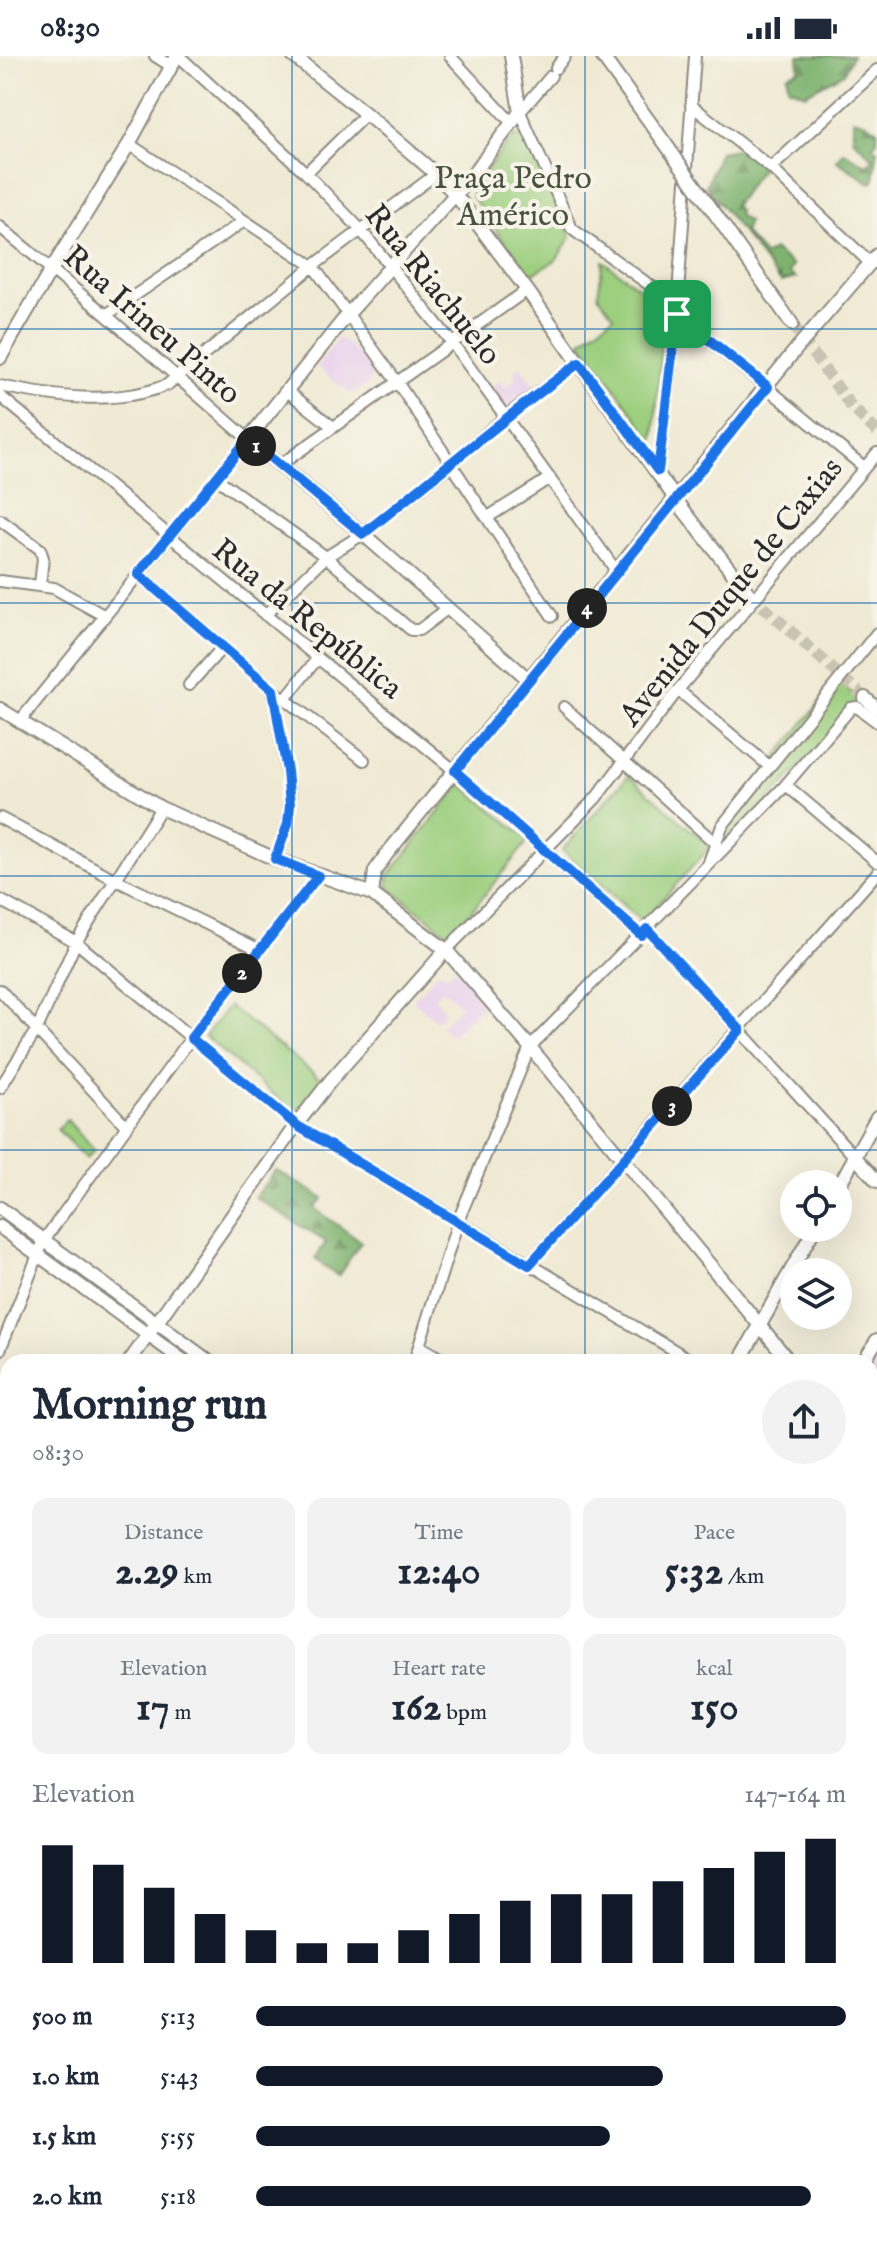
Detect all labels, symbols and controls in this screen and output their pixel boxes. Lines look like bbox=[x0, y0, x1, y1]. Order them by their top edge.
text: 08:30 bbox=[40, 9, 100, 47]
park label: Praça Pedro Américo bbox=[434, 159, 592, 237]
street label: Rua Riachuelo bbox=[355, 197, 510, 375]
street label: Rua Irineu Pinto bbox=[54, 237, 249, 415]
pin bbox=[643, 280, 711, 348]
icon: arrive bbox=[655, 292, 699, 336]
pin: 1 bbox=[236, 426, 276, 466]
text: 1 bbox=[252, 432, 260, 460]
street label: Avenida Duque de Caxias bbox=[610, 450, 853, 736]
street label: Rua da República bbox=[203, 530, 410, 710]
pin: 4 bbox=[567, 588, 607, 628]
text: 4 bbox=[582, 594, 592, 622]
pin: 2 bbox=[222, 953, 262, 993]
text: 2 bbox=[237, 959, 247, 987]
pin: 3 bbox=[652, 1086, 692, 1126]
text: 3 bbox=[668, 1092, 676, 1120]
map controls bbox=[780, 1170, 852, 1330]
button: locate bbox=[780, 1170, 852, 1242]
button: layers bbox=[780, 1258, 852, 1330]
text: Morning run bbox=[32, 1378, 267, 1434]
button: share bbox=[762, 1380, 846, 1464]
text: 08:30 bbox=[32, 1436, 84, 1469]
text: Distance bbox=[124, 1519, 203, 1547]
text: Time bbox=[415, 1519, 463, 1547]
text: Pace bbox=[694, 1519, 735, 1547]
text: 2.29 bbox=[115, 1547, 179, 1598]
text: 12:40 bbox=[397, 1547, 481, 1598]
text: 5:32 bbox=[664, 1547, 723, 1598]
text: km bbox=[179, 1563, 212, 1591]
text: /km bbox=[723, 1563, 764, 1591]
text: Elevation bbox=[120, 1655, 207, 1683]
text: Heart rate bbox=[392, 1655, 486, 1683]
text: kcal bbox=[696, 1655, 733, 1683]
text: 17 bbox=[136, 1683, 170, 1734]
text: 162 bbox=[391, 1683, 442, 1734]
text: 150 bbox=[690, 1683, 739, 1734]
text: m bbox=[170, 1699, 191, 1727]
text: bpm bbox=[442, 1699, 487, 1727]
text: Elevation bbox=[32, 1778, 135, 1811]
text: 147–164 m bbox=[744, 1778, 846, 1811]
text: 500 m bbox=[32, 2000, 93, 2033]
text: 5:13 bbox=[160, 2000, 196, 2033]
text: 1.0 km bbox=[32, 2060, 100, 2093]
text: 5:43 bbox=[160, 2060, 199, 2093]
text: 1.5 km bbox=[32, 2120, 96, 2153]
text: 5:55 bbox=[160, 2120, 195, 2153]
text: 2.0 km bbox=[32, 2180, 102, 2213]
text: 5:18 bbox=[160, 2180, 196, 2213]

